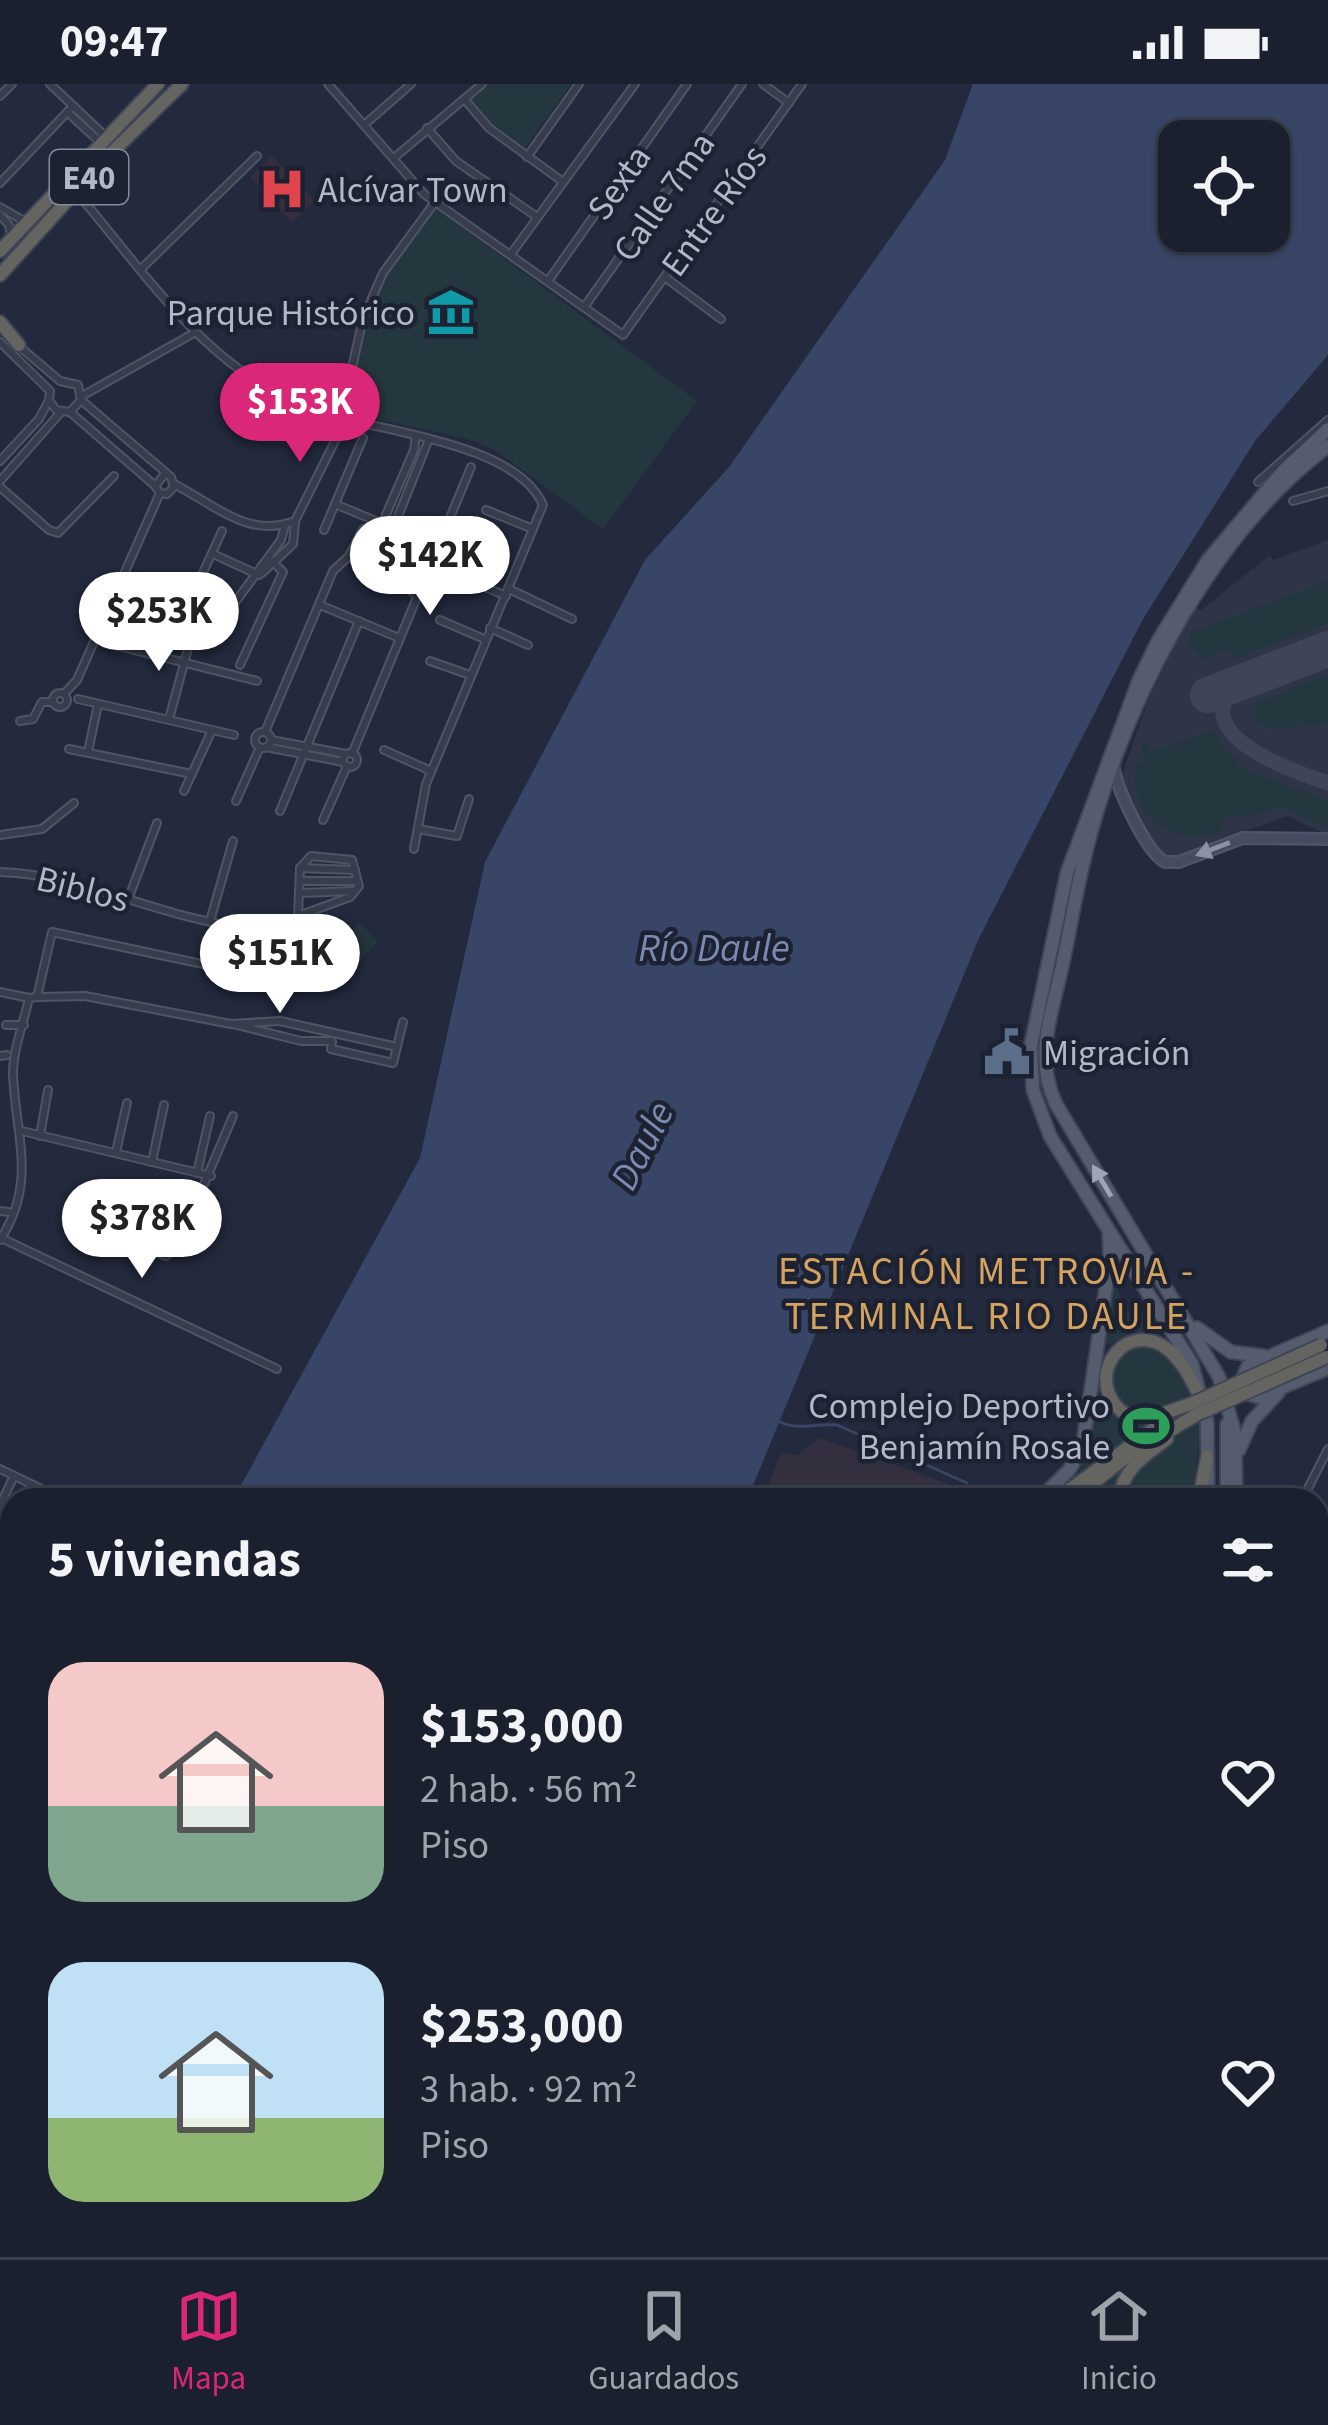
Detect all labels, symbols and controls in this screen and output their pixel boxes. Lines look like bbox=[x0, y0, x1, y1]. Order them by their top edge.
text: 09:47 bbox=[60, 10, 169, 74]
map controls bbox=[1158, 120, 1290, 252]
button: locate bbox=[1158, 120, 1290, 252]
street label: Calle 7ma bbox=[601, 122, 728, 272]
street label: Entre Ríos bbox=[649, 134, 779, 287]
street label: Sexta bbox=[575, 135, 664, 231]
road number: E40 bbox=[50, 150, 128, 204]
hospital icon: Alcívar Town bbox=[257, 164, 307, 214]
place label: Alcívar Town bbox=[318, 165, 508, 216]
museum icon: Parque Histórico bbox=[426, 287, 476, 337]
place label: Parque Histórico bbox=[167, 288, 415, 339]
pin: $153K bbox=[216, 363, 384, 465]
text: $153K bbox=[247, 374, 353, 430]
pin: $142K bbox=[346, 516, 514, 618]
text: $142K bbox=[377, 527, 483, 583]
pin: $253K bbox=[75, 572, 243, 674]
text: $253K bbox=[106, 583, 212, 639]
one-way arrow bbox=[1195, 840, 1231, 859]
street label: Biblos bbox=[31, 853, 134, 926]
pin: $151K bbox=[196, 914, 364, 1016]
water label: Río Daule bbox=[638, 921, 790, 977]
text: $151K bbox=[227, 925, 333, 981]
public building icon: Migración bbox=[982, 1027, 1032, 1077]
place label: Migración bbox=[1043, 1028, 1190, 1079]
water label: Daule bbox=[597, 1092, 689, 1200]
one-way arrow bbox=[1092, 1164, 1113, 1198]
pin: $378K bbox=[58, 1179, 226, 1281]
text: $378K bbox=[89, 1190, 195, 1246]
district label: ESTACIÓN METROVIA - TERMINAL RIO DAULE bbox=[778, 1244, 1196, 1345]
place label: Complejo Deportivo Benjamín Rosale bbox=[808, 1381, 1110, 1473]
sports icon: Complejo Deportivo Benjamín Rosale bbox=[1121, 1401, 1171, 1451]
text: 5 viviendas bbox=[48, 1524, 301, 1596]
icon: filters bbox=[1215, 1527, 1281, 1593]
text: $153,000 bbox=[420, 1690, 624, 1762]
icon: home bbox=[144, 1710, 288, 1854]
icon: heart bbox=[1215, 1749, 1281, 1815]
text: 2 hab. · 56 m² bbox=[420, 1762, 637, 1818]
text: Piso bbox=[420, 1818, 489, 1874]
text: $253,000 bbox=[420, 1990, 624, 2062]
icon: home bbox=[144, 2010, 288, 2154]
icon: heart bbox=[1215, 2049, 1281, 2115]
text: 3 hab. · 92 m² bbox=[420, 2062, 637, 2118]
text: Piso bbox=[420, 2118, 489, 2174]
tab: Mapa bbox=[171, 2283, 246, 2402]
tab: Guardados bbox=[588, 2283, 739, 2402]
tab: Inicio bbox=[1081, 2283, 1157, 2402]

